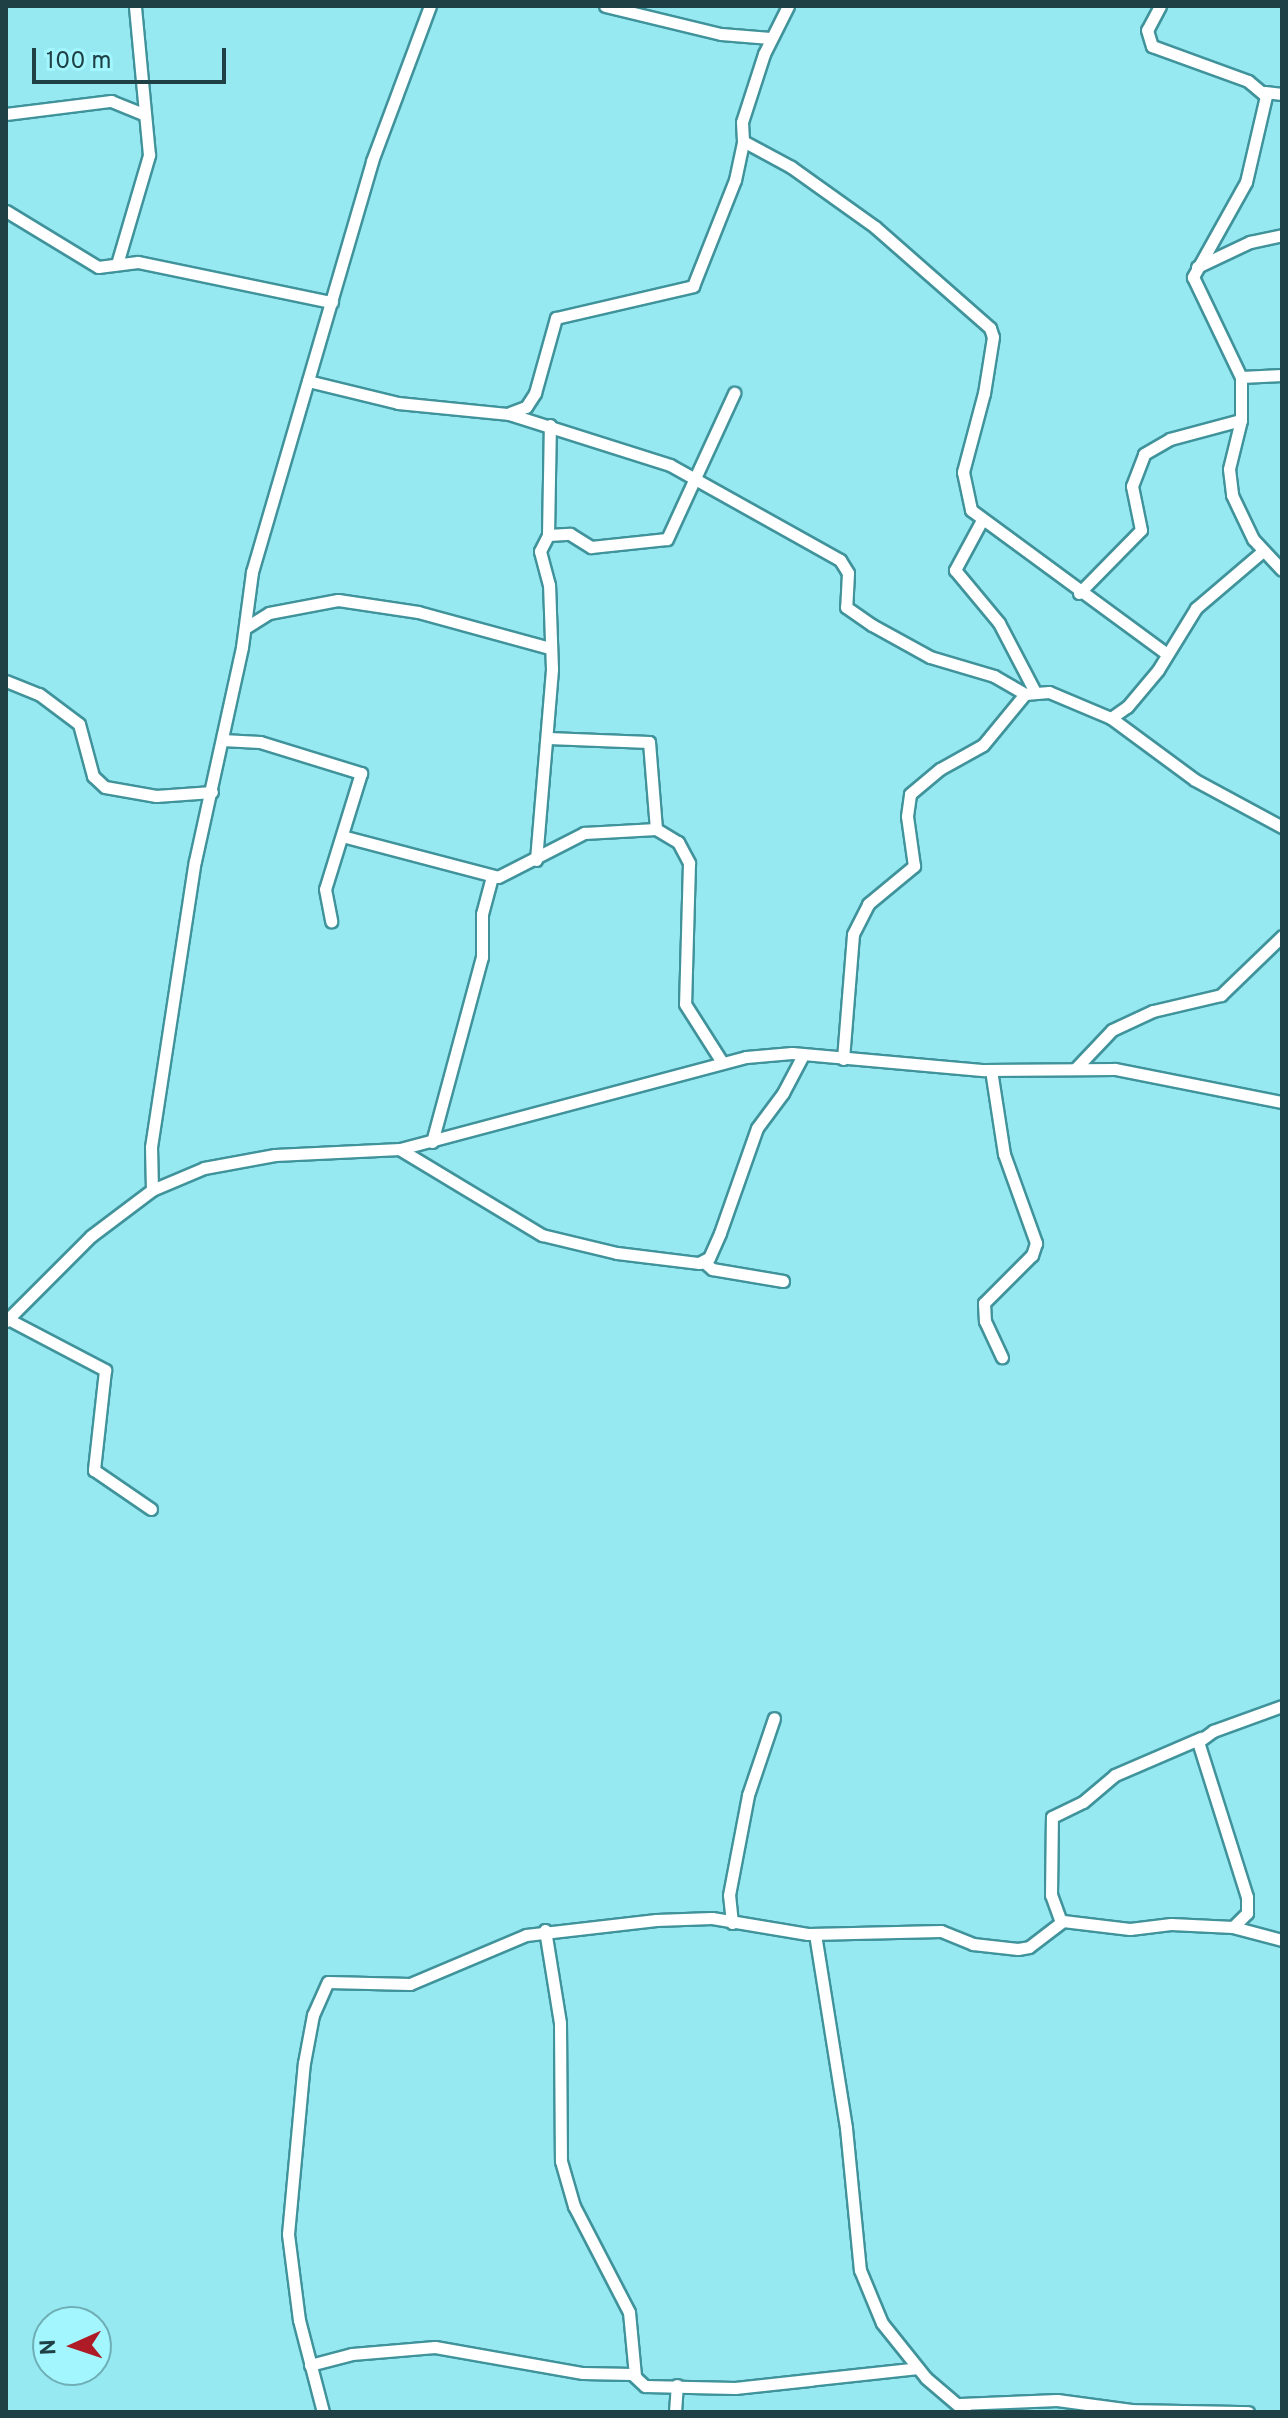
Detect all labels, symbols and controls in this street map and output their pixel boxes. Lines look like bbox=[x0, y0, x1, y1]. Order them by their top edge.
scale bar bbox=[36, 32, 230, 82]
text: 100 m bbox=[46, 47, 112, 77]
north arrow bbox=[32, 2306, 112, 2386]
text: N bbox=[36, 2339, 63, 2356]

